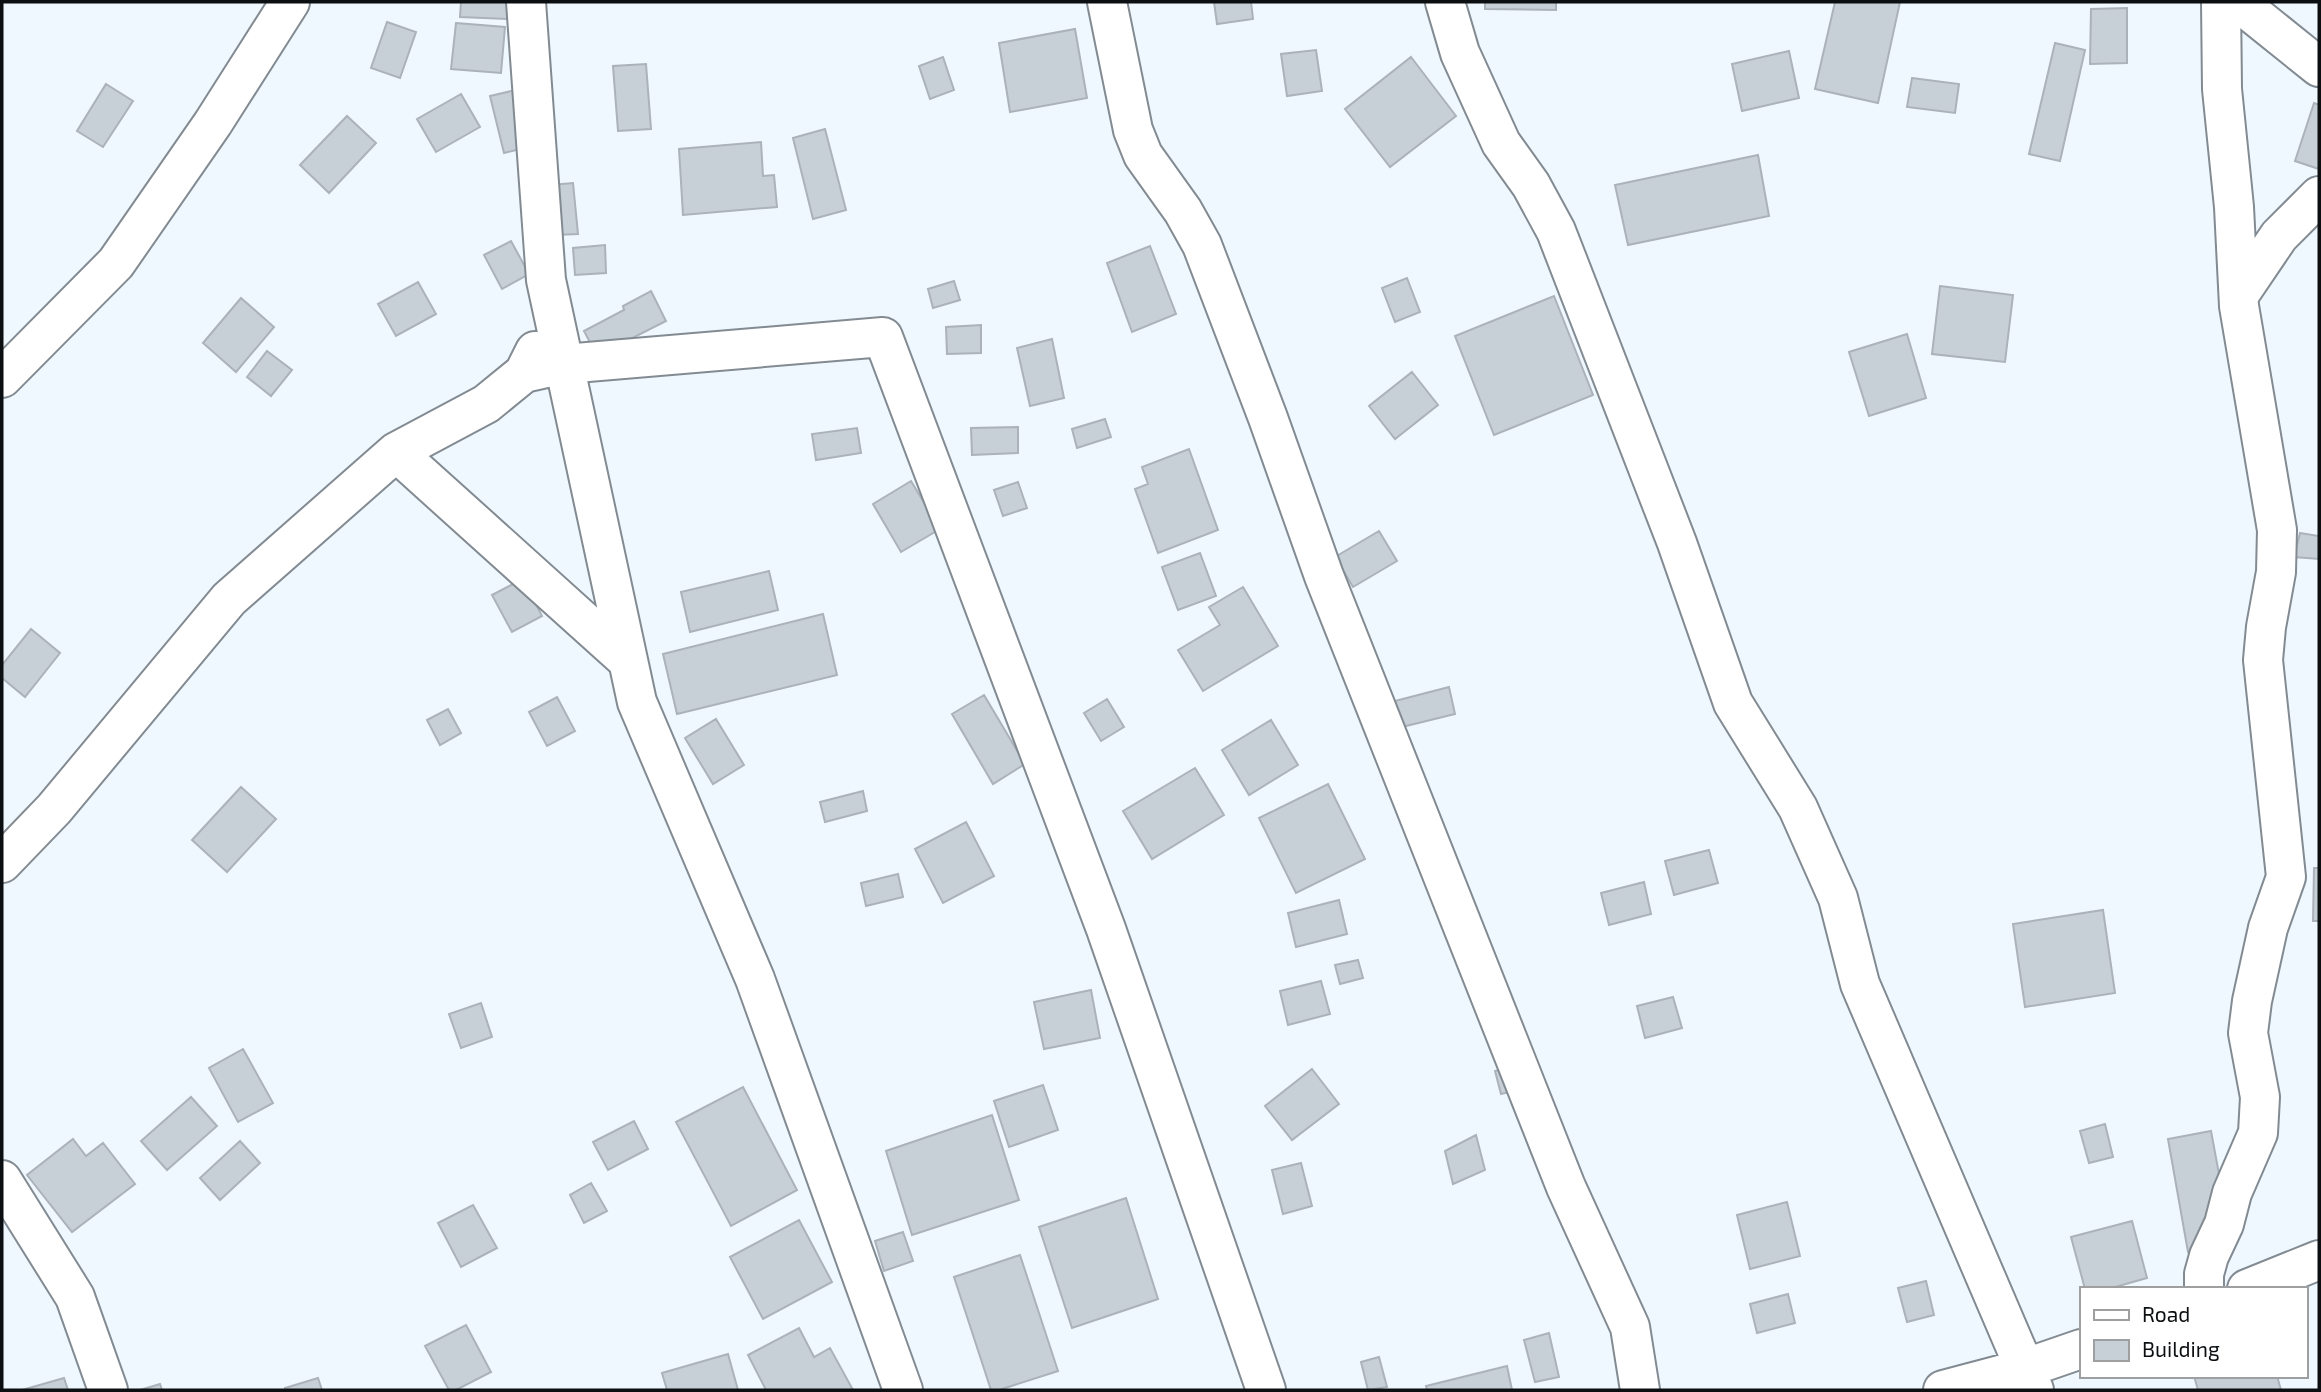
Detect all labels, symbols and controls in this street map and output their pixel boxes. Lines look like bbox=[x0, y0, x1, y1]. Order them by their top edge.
legend bbox=[2080, 1287, 2307, 1378]
text: Road bbox=[2142, 1301, 2190, 1326]
text: Building bbox=[2142, 1336, 2220, 1361]

